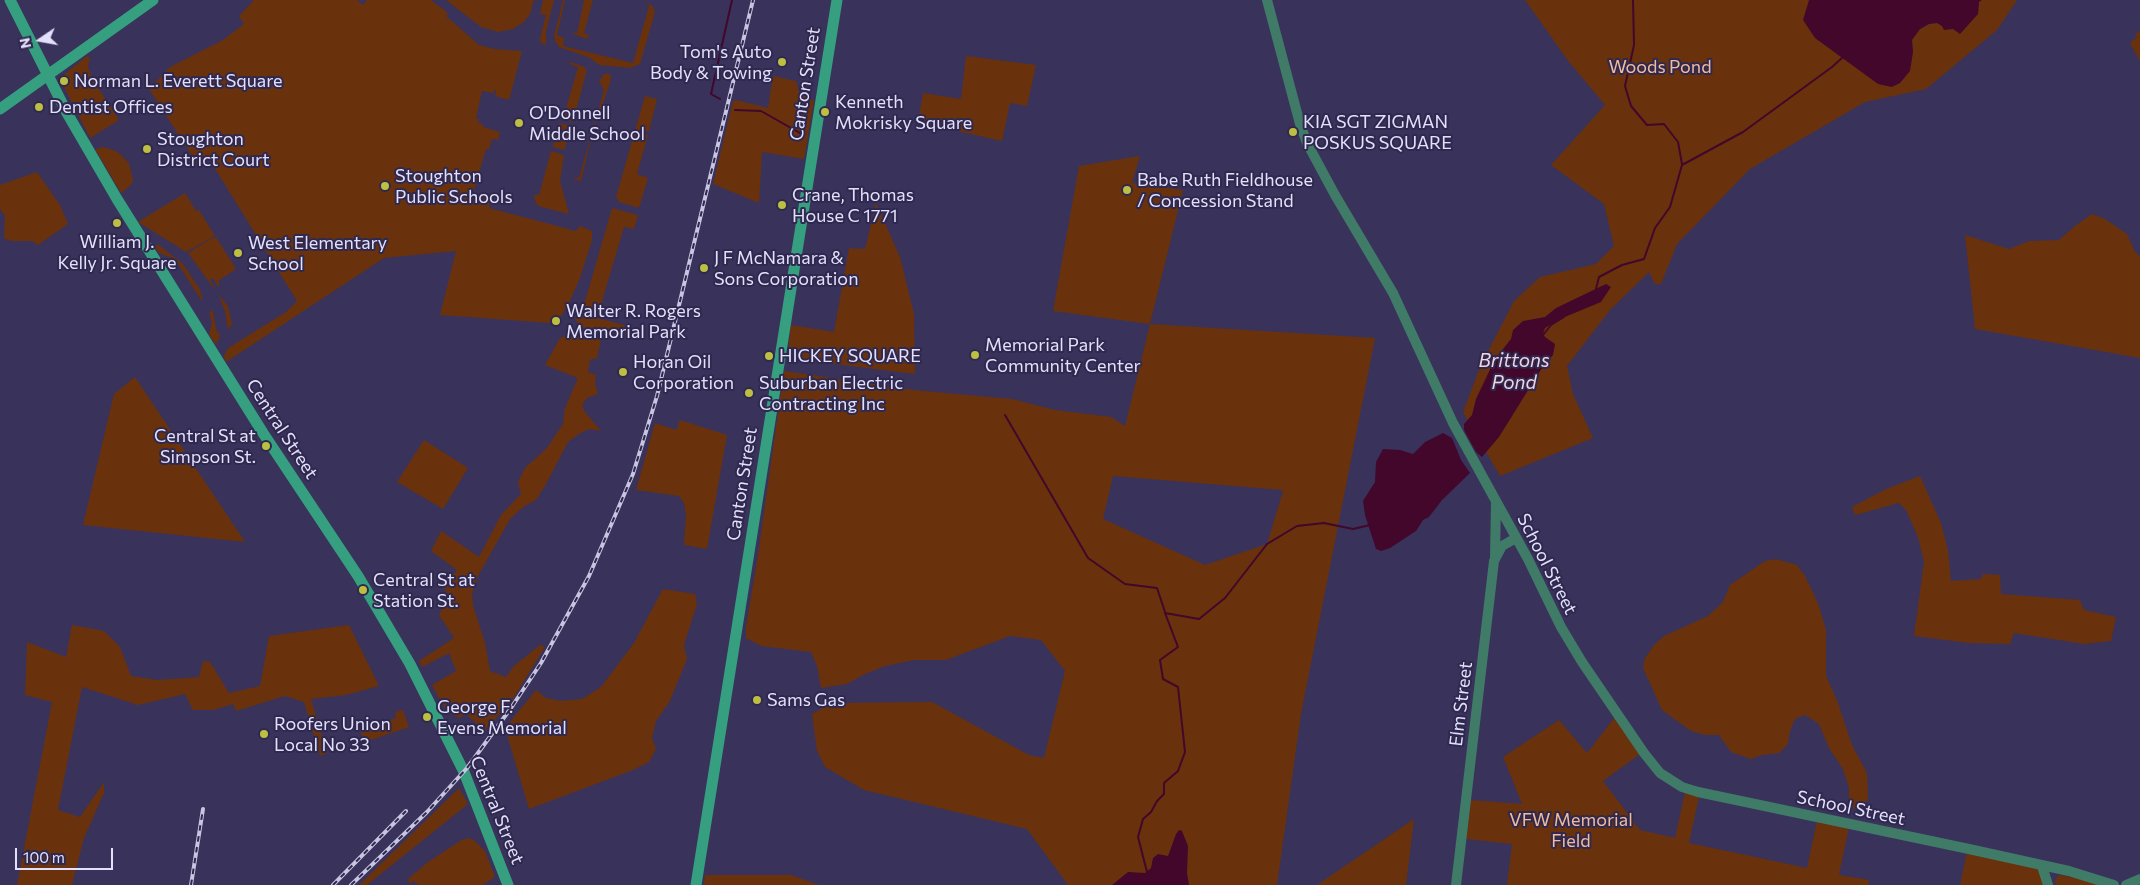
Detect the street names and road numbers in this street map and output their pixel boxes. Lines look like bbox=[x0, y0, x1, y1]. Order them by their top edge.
street label: Canton Street bbox=[785, 26, 825, 142]
street label: Central Street bbox=[242, 375, 322, 483]
street label: Canton Street bbox=[722, 426, 762, 542]
street label: School Street bbox=[1512, 510, 1582, 618]
street label: Elm Street bbox=[1445, 660, 1477, 748]
street label: Central Street bbox=[465, 753, 529, 867]
street label: School Street bbox=[1795, 786, 1907, 830]

